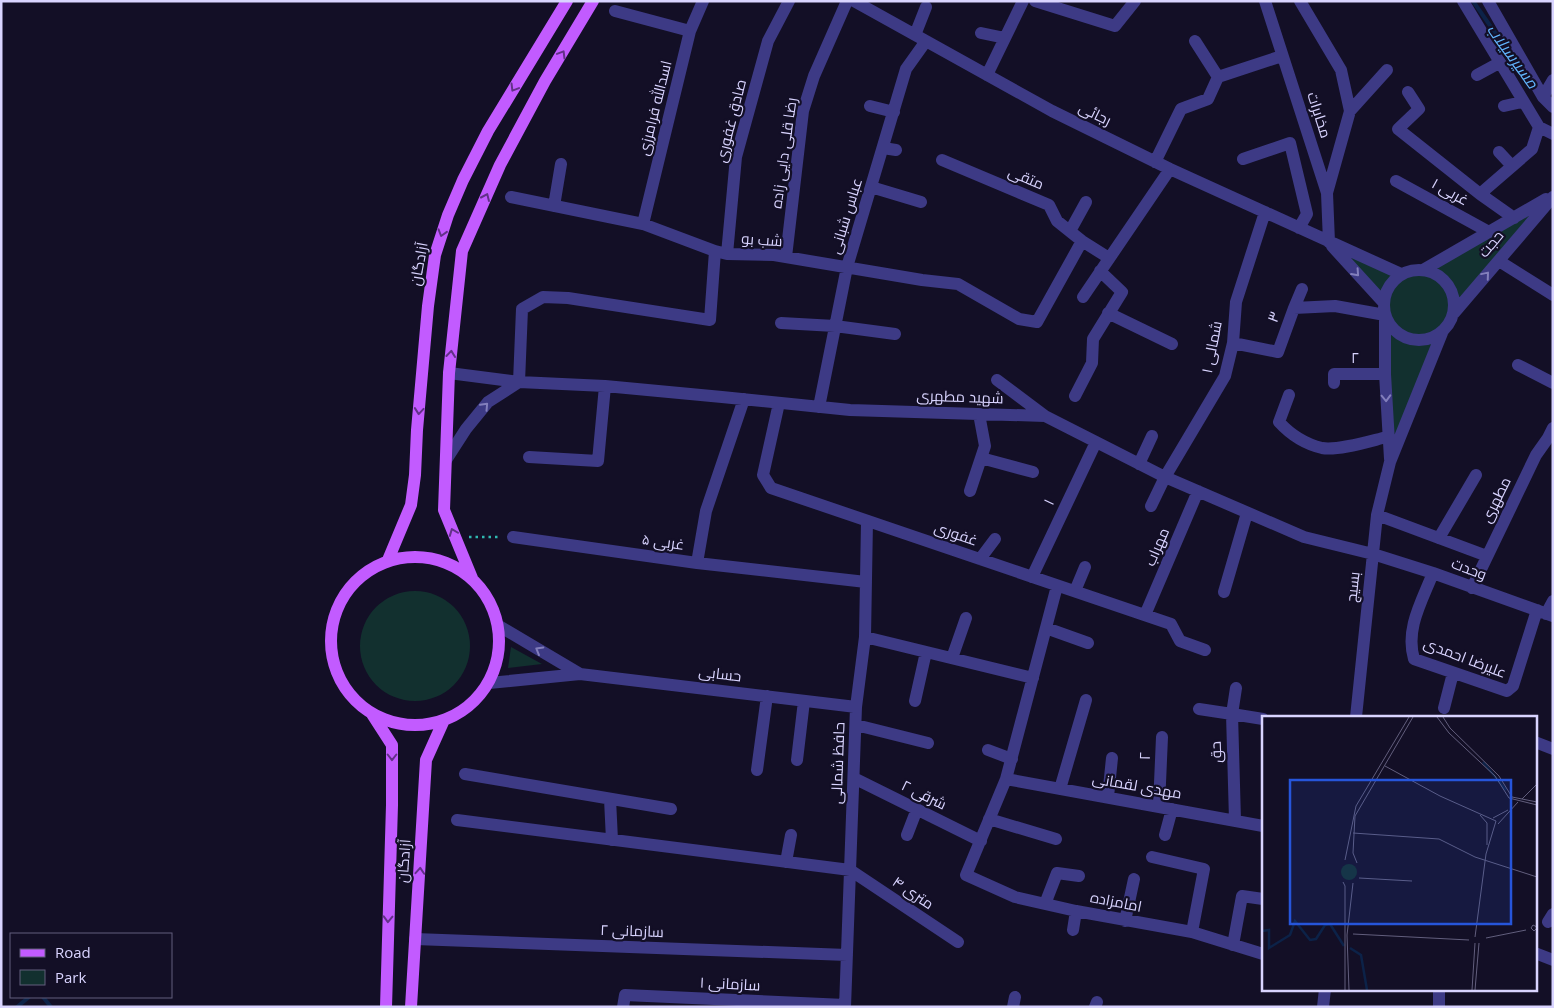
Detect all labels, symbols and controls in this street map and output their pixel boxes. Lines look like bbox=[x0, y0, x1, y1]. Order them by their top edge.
water label: مسیرسیلاب bbox=[1482, 19, 1544, 93]
one-way arrow bbox=[555, 51, 565, 60]
street label: اسدالله فرامرزی bbox=[633, 58, 676, 158]
street label: صادق غفوری bbox=[710, 77, 751, 165]
one-way arrow bbox=[511, 82, 521, 91]
street label: مخابرات bbox=[1303, 89, 1337, 140]
street label: رضا قلی دایی زاده bbox=[765, 96, 802, 210]
street label: رجائی bbox=[1075, 97, 1115, 130]
street label: متقی bbox=[1005, 161, 1047, 194]
street label: ۱ غربی bbox=[1428, 173, 1472, 210]
street label: عباس شبانی bbox=[824, 175, 867, 256]
one-way arrow bbox=[479, 193, 490, 202]
street label: حجت bbox=[1473, 226, 1507, 261]
one-way arrow bbox=[438, 228, 448, 236]
street label: شب بو bbox=[741, 228, 783, 250]
street label: آزادگان bbox=[404, 241, 433, 287]
one-way arrow bbox=[1350, 267, 1359, 276]
one-way arrow bbox=[1480, 272, 1489, 281]
street label: ۳ bbox=[1262, 308, 1284, 325]
street label: ۱ شمالی bbox=[1196, 319, 1227, 375]
street label: ۲ bbox=[1351, 347, 1359, 367]
one-way arrow bbox=[445, 350, 456, 358]
street label: شهید مطهری bbox=[916, 384, 1004, 409]
one-way arrow bbox=[1380, 395, 1391, 403]
one-way arrow bbox=[479, 403, 488, 412]
one-way arrow bbox=[414, 407, 425, 415]
street label: مطهری bbox=[1475, 473, 1516, 526]
street label: ۱ bbox=[1038, 495, 1058, 508]
street label: غفوری bbox=[932, 516, 981, 551]
street label: مهراب bbox=[1139, 524, 1174, 569]
street label: ۵ غربی bbox=[640, 528, 686, 555]
one-way arrow bbox=[449, 529, 459, 537]
street label: وحدت bbox=[1449, 552, 1490, 584]
street label: بسیج bbox=[1340, 571, 1366, 603]
street label: علیرضا احمدی bbox=[1421, 632, 1510, 683]
one-way arrow bbox=[536, 646, 545, 656]
street label: حسابی bbox=[697, 660, 743, 687]
inset map bbox=[1262, 716, 1536, 990]
street label: حافظ شمالی bbox=[826, 722, 849, 804]
street label: حق bbox=[1205, 741, 1226, 763]
street label: ۲ bbox=[1134, 752, 1154, 760]
one-way arrow bbox=[387, 753, 397, 761]
street label: مهدی لقمانی bbox=[1091, 767, 1183, 804]
street label: ۲ شرقی bbox=[898, 775, 950, 814]
street label: آزادگان bbox=[391, 838, 416, 884]
one-way arrow bbox=[414, 866, 425, 874]
street label: ۴ متری bbox=[888, 871, 938, 914]
street label: امامزاده bbox=[1089, 886, 1144, 916]
one-way arrow bbox=[383, 915, 394, 923]
street label: سازمانی ۲ bbox=[600, 919, 664, 942]
legend bbox=[10, 933, 172, 998]
text: Road bbox=[55, 942, 91, 962]
text: Park bbox=[55, 967, 86, 987]
street label: سازمانی ۱ bbox=[699, 971, 761, 996]

